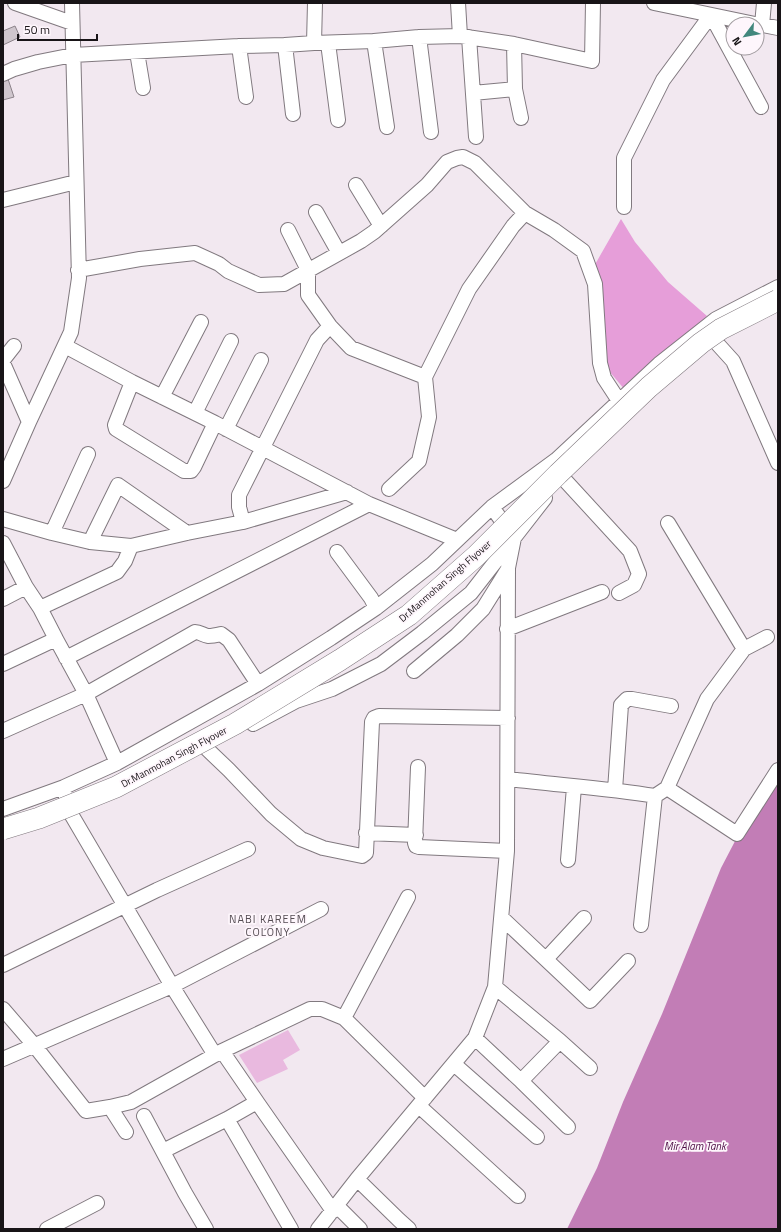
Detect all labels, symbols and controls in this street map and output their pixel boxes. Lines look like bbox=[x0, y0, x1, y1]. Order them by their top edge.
scale bar bbox=[18, 16, 97, 42]
north arrow bbox=[725, 16, 765, 56]
text: 50 m bbox=[24, 20, 50, 39]
text: N bbox=[728, 34, 745, 49]
street label: Dr.Manmohan Singh Flyover bbox=[395, 536, 495, 625]
street label: Dr.Manmohan Singh Flyover bbox=[118, 722, 230, 791]
district label: NABI KAREEM COLONY bbox=[229, 911, 307, 940]
water label: Mir Alam Tank bbox=[664, 1138, 727, 1154]

